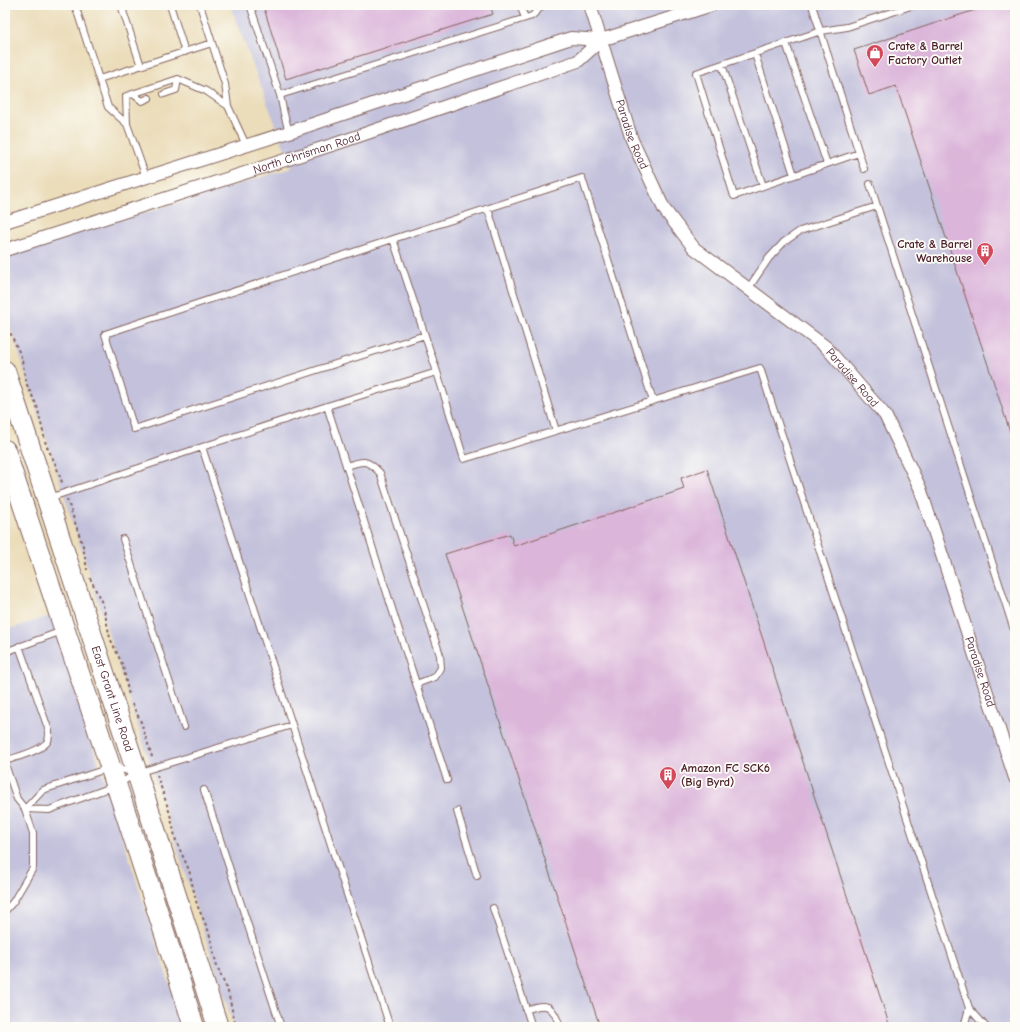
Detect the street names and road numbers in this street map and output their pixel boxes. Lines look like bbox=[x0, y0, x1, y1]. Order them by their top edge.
street label: Paradise Road bbox=[613, 98, 651, 171]
street label: North Chrisman Road bbox=[251, 129, 362, 177]
street label: Paradise Road bbox=[823, 345, 882, 410]
street label: Paradise Road bbox=[962, 635, 998, 709]
street label: East Grant Line Road bbox=[89, 644, 137, 754]

